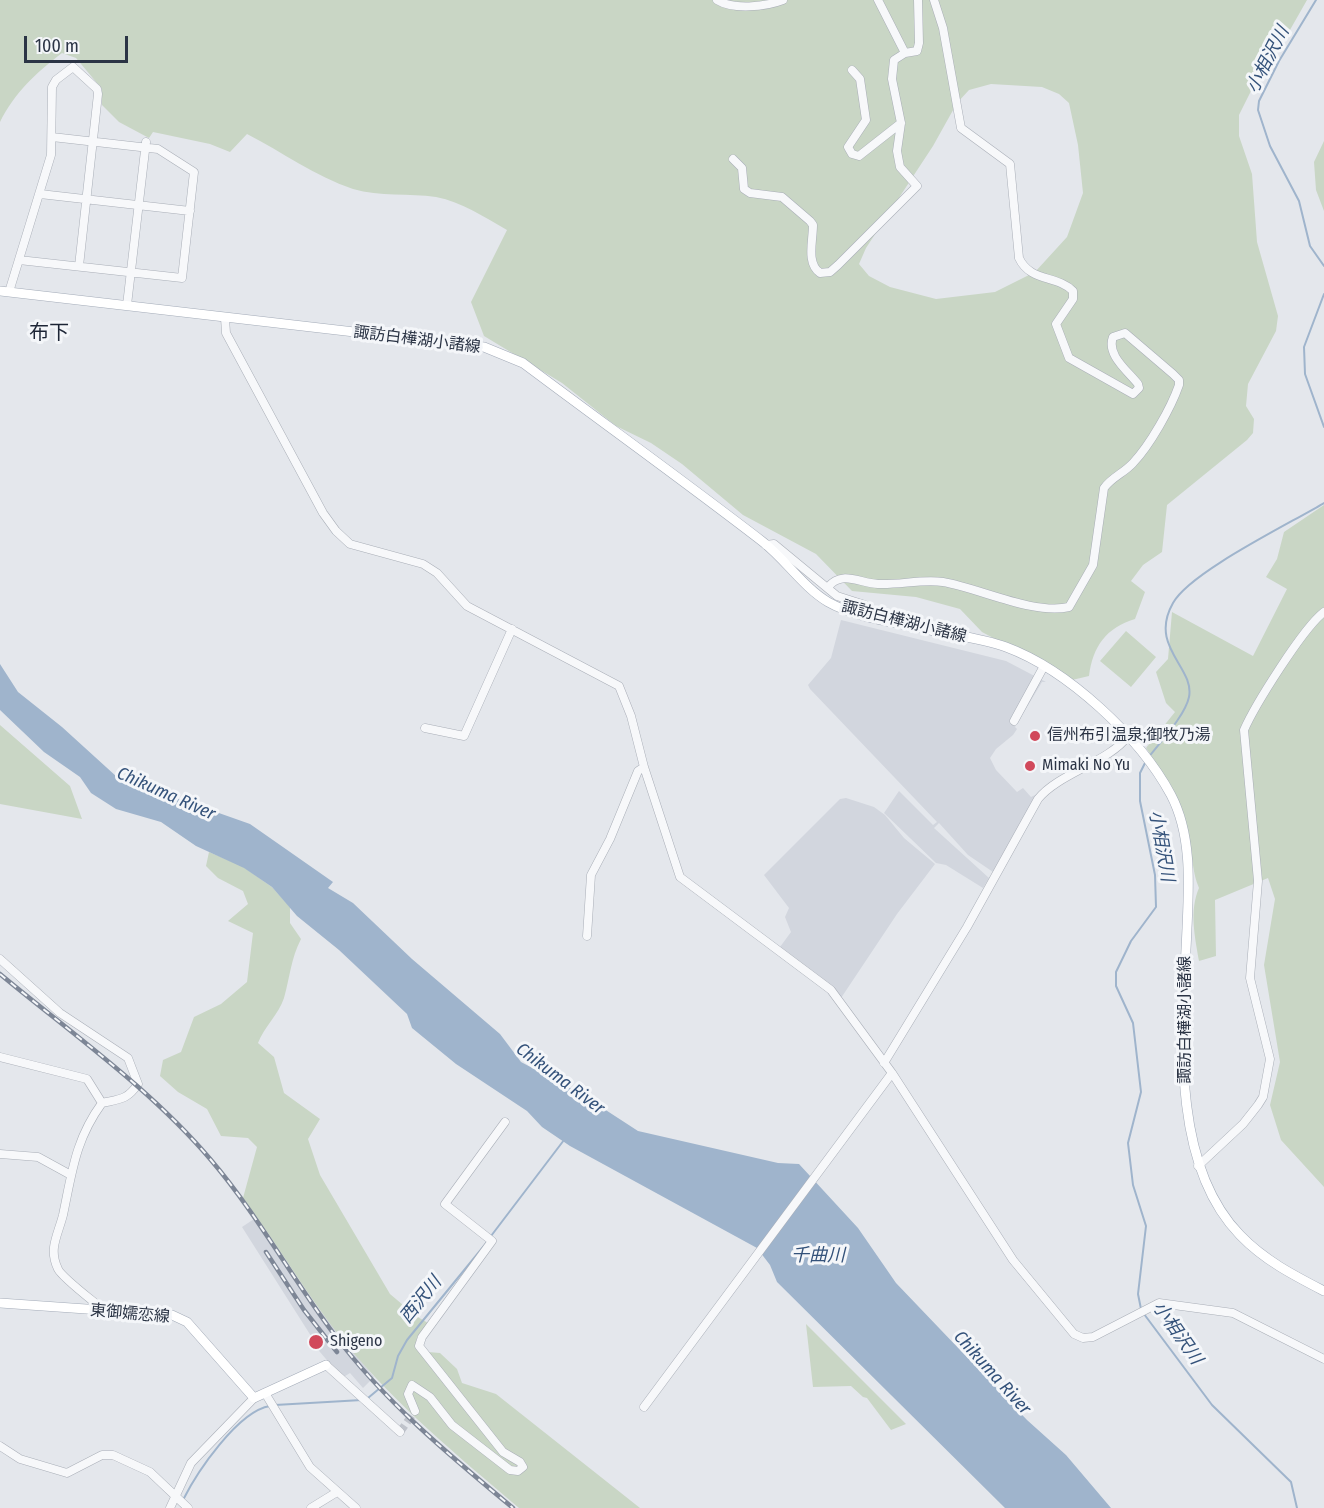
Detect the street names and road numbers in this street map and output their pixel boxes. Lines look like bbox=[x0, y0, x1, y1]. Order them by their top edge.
street label: 諏訪白樺湖小諸線 bbox=[352, 323, 482, 357]
street label: 諏訪白樺湖小諸線 bbox=[840, 597, 968, 647]
street label: 諏訪白樺湖小諸線 bbox=[1176, 956, 1196, 1084]
street label: 東御嬬恋線 bbox=[89, 1301, 171, 1327]

